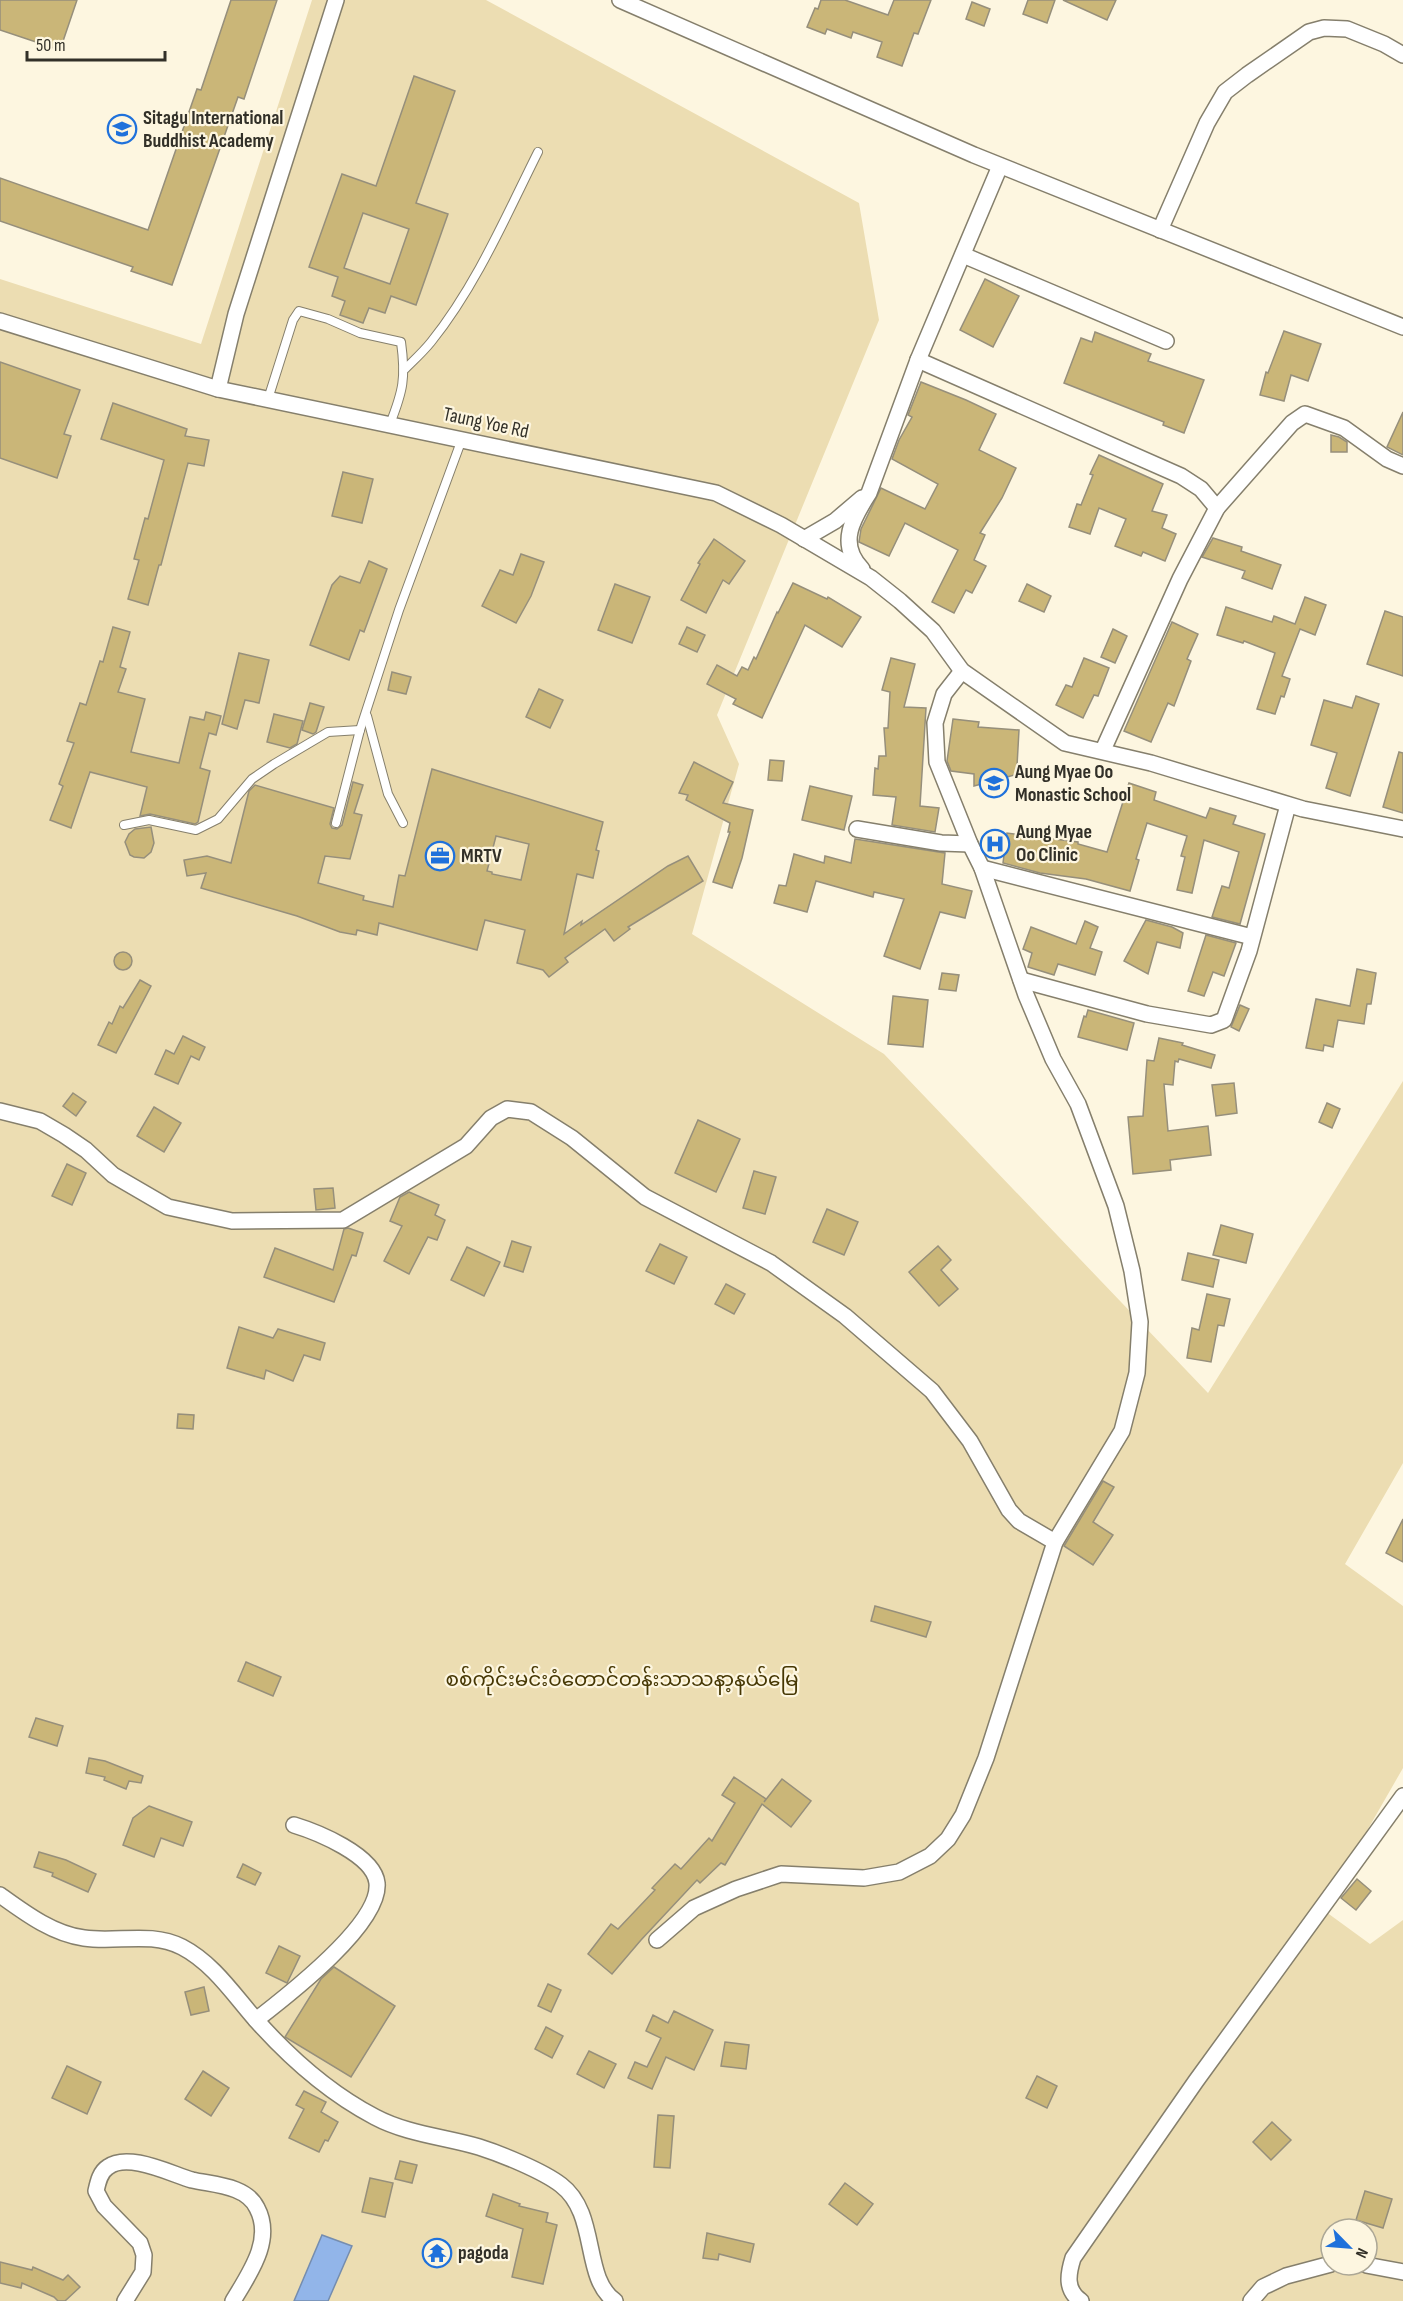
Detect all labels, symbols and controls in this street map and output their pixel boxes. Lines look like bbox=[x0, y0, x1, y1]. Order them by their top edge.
scale bar bbox=[27, 24, 165, 62]
text: 50 m bbox=[36, 35, 66, 56]
place label: Sitagu International Buddhist Academy bbox=[143, 106, 283, 153]
school or university icon: Sitagu International Buddhist Academy bbox=[106, 113, 138, 145]
street label: Taung Yoe Rd bbox=[441, 402, 531, 444]
place label: Aung Myae Oo Monastic School bbox=[1014, 760, 1131, 807]
school or university icon: Aung Myae Oo Monastic School bbox=[978, 767, 1010, 799]
place label: Aung Myae Oo Clinic bbox=[1015, 820, 1092, 867]
hospital icon: Aung Myae Oo Clinic bbox=[979, 828, 1011, 860]
office icon: MRTV bbox=[424, 840, 456, 872]
place label: MRTV bbox=[461, 844, 502, 868]
park label: စစ်ကိုင်းမင်းဝံတောင်တန်းသာသနာ့နယ်မြေ bbox=[445, 1665, 799, 1696]
north arrow bbox=[1319, 2217, 1379, 2277]
temple icon: pagoda bbox=[421, 2237, 453, 2269]
place label: pagoda bbox=[458, 2241, 509, 2265]
text: N bbox=[1351, 2245, 1372, 2261]

